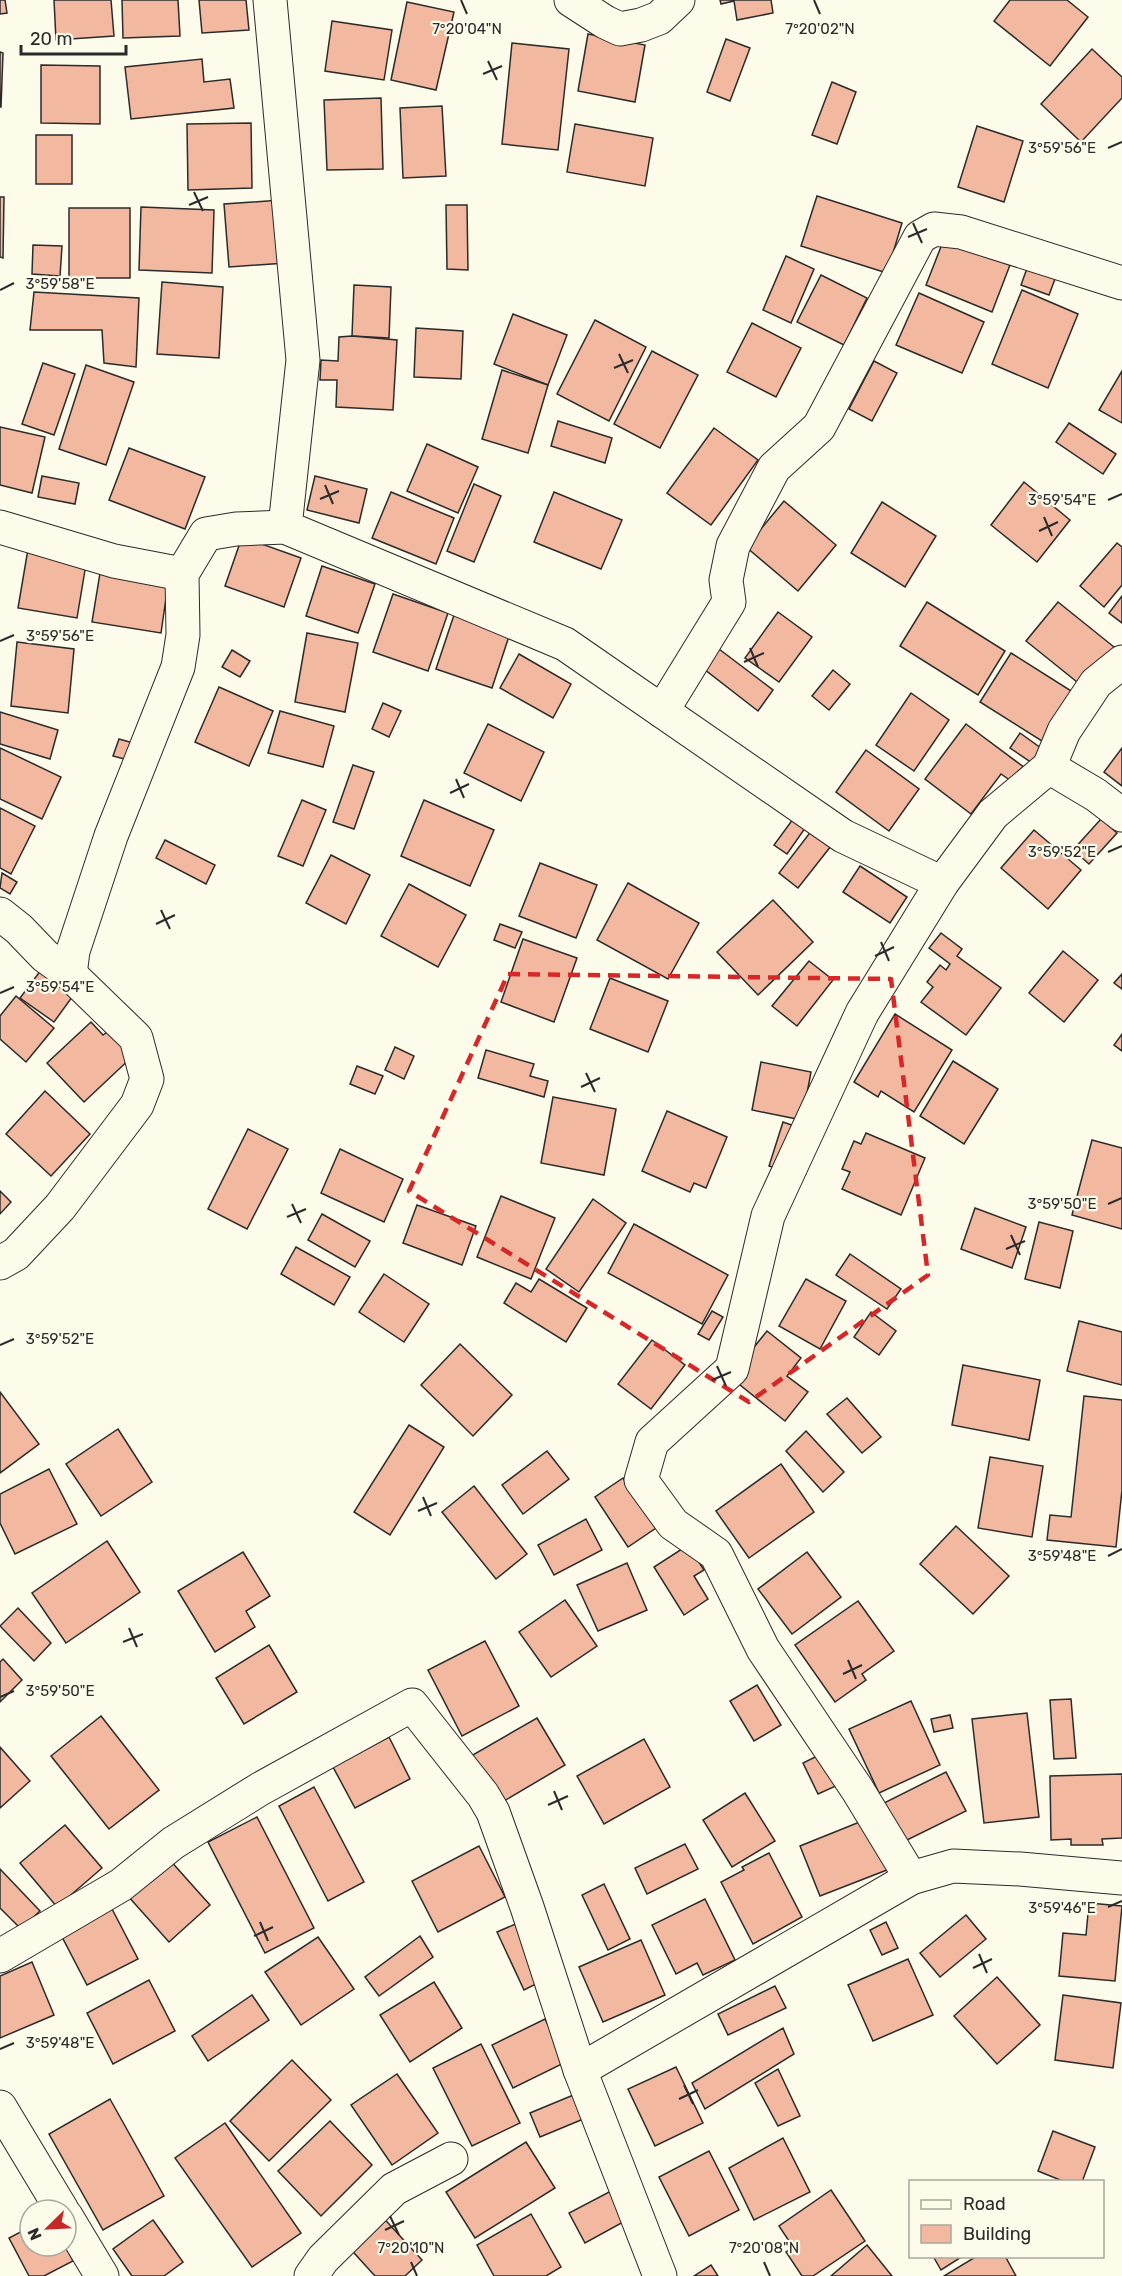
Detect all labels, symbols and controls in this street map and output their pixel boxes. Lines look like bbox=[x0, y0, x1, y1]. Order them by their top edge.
scale bar bbox=[21, 18, 126, 56]
text: 7°20'04"N bbox=[432, 20, 502, 38]
text: 7°20'02"N bbox=[785, 20, 855, 38]
text: 20 m bbox=[30, 28, 72, 50]
text: 3°59'56"E bbox=[1028, 139, 1096, 157]
text: 3°59'58"E bbox=[25, 275, 95, 293]
text: 3°59'54"E bbox=[1028, 491, 1096, 509]
text: 3°59'56"E bbox=[26, 627, 94, 645]
text: 3°59'52"E bbox=[1028, 843, 1096, 861]
text: 3°59'54"E bbox=[26, 978, 94, 996]
text: 3°59'50"E bbox=[1027, 1195, 1097, 1213]
text: 3°59'52"E bbox=[26, 1330, 94, 1348]
text: 3°59'48"E bbox=[1028, 1547, 1096, 1565]
text: 3°59'50"E bbox=[25, 1682, 95, 1700]
text: 3°59'46"E bbox=[1028, 1899, 1096, 1917]
text: 3°59'48"E bbox=[26, 2034, 94, 2052]
legend bbox=[909, 2180, 1104, 2258]
text: Road bbox=[963, 2193, 1006, 2215]
north arrow bbox=[18, 2198, 78, 2258]
text: Building bbox=[963, 2223, 1031, 2245]
text: N bbox=[24, 2225, 46, 2243]
text: 7°20'10"N bbox=[377, 2239, 445, 2257]
text: 7°20'08"N bbox=[729, 2239, 799, 2257]

